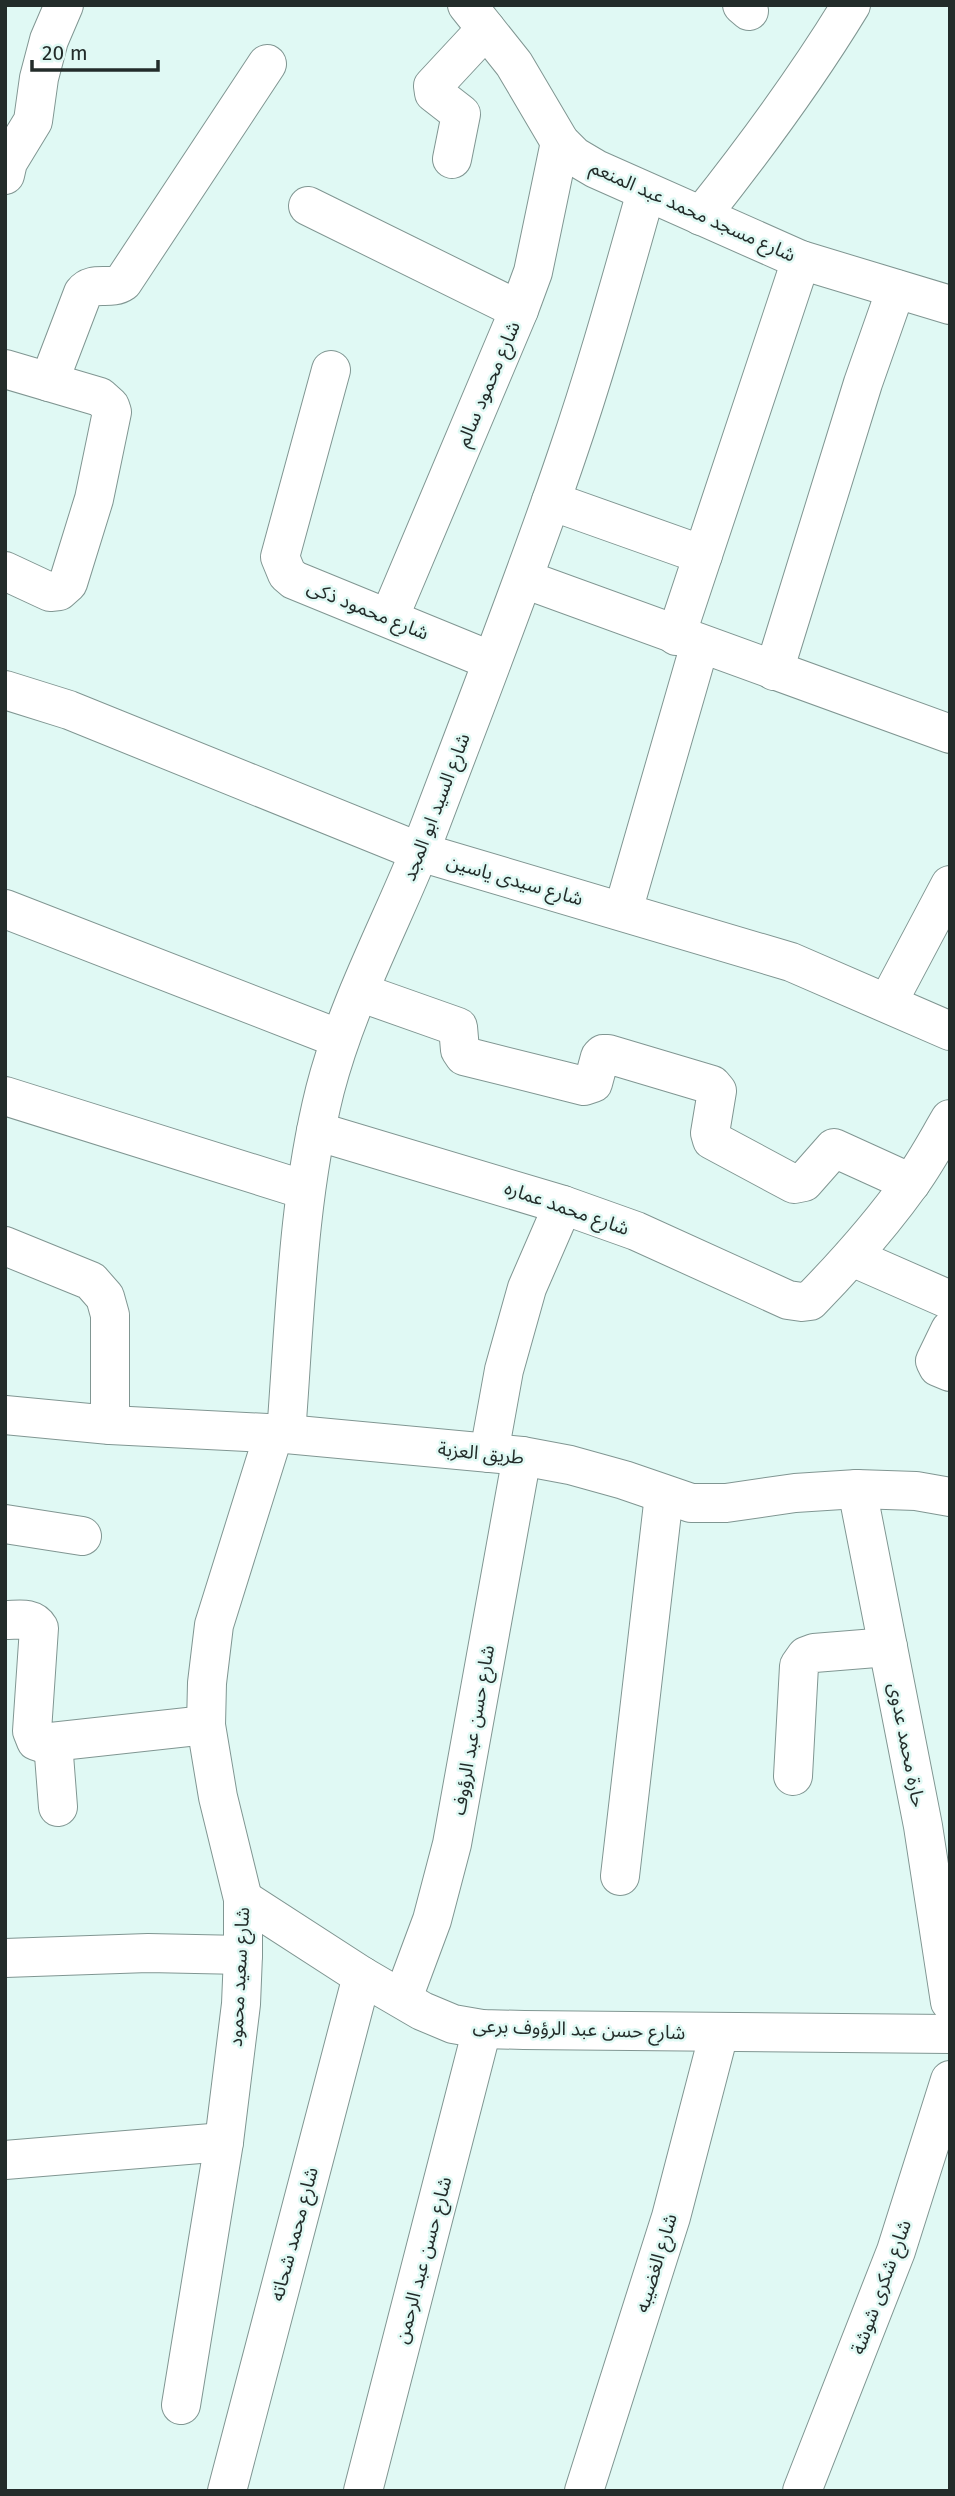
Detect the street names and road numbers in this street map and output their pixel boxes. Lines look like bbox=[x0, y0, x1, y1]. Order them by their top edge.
street label: شارع مسجد محمد عبد المنعم bbox=[586, 155, 799, 269]
street label: شارع محمود سالم bbox=[451, 318, 528, 451]
street label: شارع محمود ذكى bbox=[303, 575, 432, 647]
street label: شارع السيد ابو المجد bbox=[397, 730, 477, 885]
street label: شارع سيدى ياسين bbox=[444, 850, 586, 912]
street label: شارع محمد عماره bbox=[501, 1176, 632, 1242]
street label: طريق العزبة bbox=[437, 1437, 525, 1469]
street label: شارع حسن عبد الرؤوف bbox=[447, 1643, 501, 1817]
street label: حارة محمد عدوى bbox=[884, 1681, 930, 1809]
street label: شارع سعيد محمود bbox=[224, 1906, 256, 2048]
street label: شارع حسن عبد الرؤوف برعى bbox=[472, 2014, 686, 2046]
street label: شارع محمد شحاته bbox=[265, 2165, 325, 2304]
street label: شارع حسن عبد الرحمن bbox=[390, 2174, 458, 2346]
street label: شارع الغضيبه bbox=[630, 2211, 684, 2316]
street label: شارع شكرى شوشة bbox=[846, 2217, 918, 2358]

